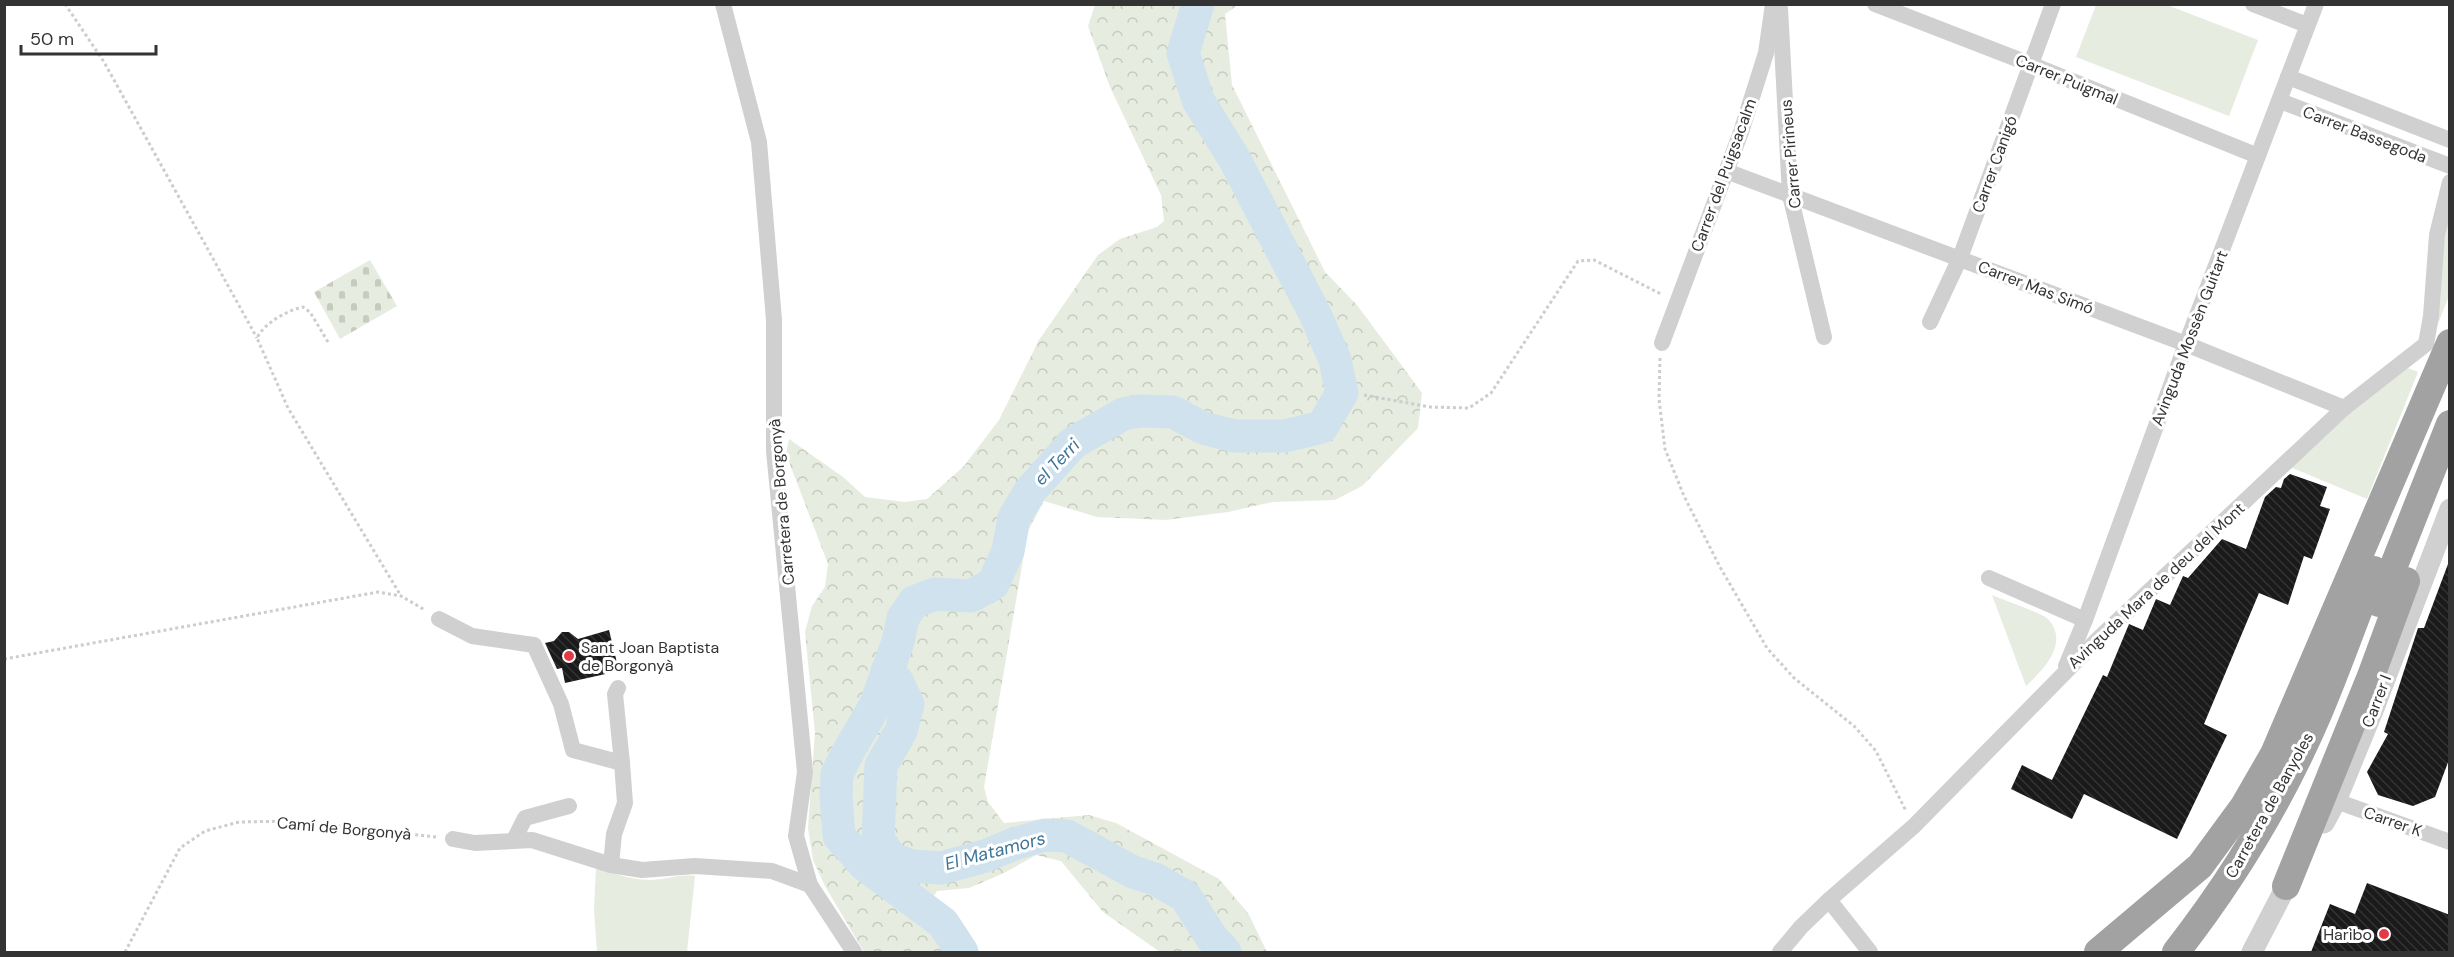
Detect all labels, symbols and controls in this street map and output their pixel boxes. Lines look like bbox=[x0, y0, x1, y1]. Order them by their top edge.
scale bar bbox=[21, 18, 156, 56]
text: 50 m bbox=[30, 27, 74, 51]
street label: Carrer Puigmal bbox=[2012, 49, 2121, 110]
street label: Carrer del Puigsacalm bbox=[1686, 96, 1761, 255]
street label: Carrer Pirineus bbox=[1775, 99, 1806, 209]
street label: Carrer Bassegoda bbox=[2300, 101, 2430, 168]
street label: Carrer Canigó bbox=[1967, 113, 2022, 216]
street label: Avinguda Mossèn Guitart bbox=[2146, 247, 2233, 429]
street label: Carrer Mas Simó bbox=[1975, 256, 2097, 319]
street label: Carretera de Borgonyà bbox=[764, 418, 799, 586]
water label: el Terri bbox=[1029, 433, 1086, 490]
street label: Avinguda Mara de deu del Mont bbox=[2063, 498, 2249, 673]
place label: Sant Joan Baptista de Borgonyà bbox=[581, 637, 719, 676]
marker: Sant Joan Baptista de Borgonyà bbox=[562, 649, 576, 663]
street label: Carrer I bbox=[2357, 672, 2396, 730]
street label: Carretera de Banyoles bbox=[2221, 729, 2318, 882]
street label: Carrer K bbox=[2361, 802, 2425, 841]
street label: Camí de Borgonyà bbox=[276, 812, 412, 845]
water label: El Matamors bbox=[942, 826, 1048, 876]
place label: Haribo bbox=[2323, 924, 2372, 945]
marker: Haribo bbox=[2377, 927, 2391, 941]

